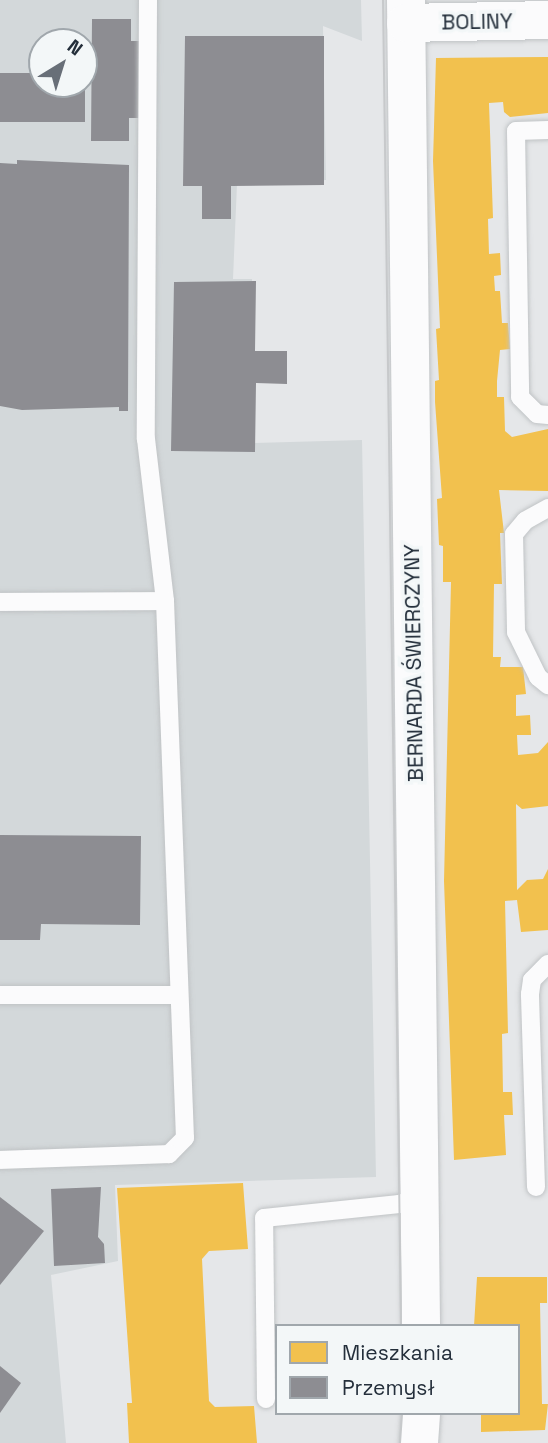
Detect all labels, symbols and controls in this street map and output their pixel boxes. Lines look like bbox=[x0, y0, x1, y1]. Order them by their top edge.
street label: BOLINY bbox=[441, 9, 513, 35]
north arrow bbox=[28, 28, 98, 98]
text: N bbox=[62, 34, 88, 61]
street label: BERNARDA ŚWIERCZYNY bbox=[399, 544, 429, 782]
legend bbox=[275, 1324, 520, 1415]
text: Mieszkania bbox=[342, 1339, 453, 1366]
text: Przemysł bbox=[342, 1374, 435, 1401]

